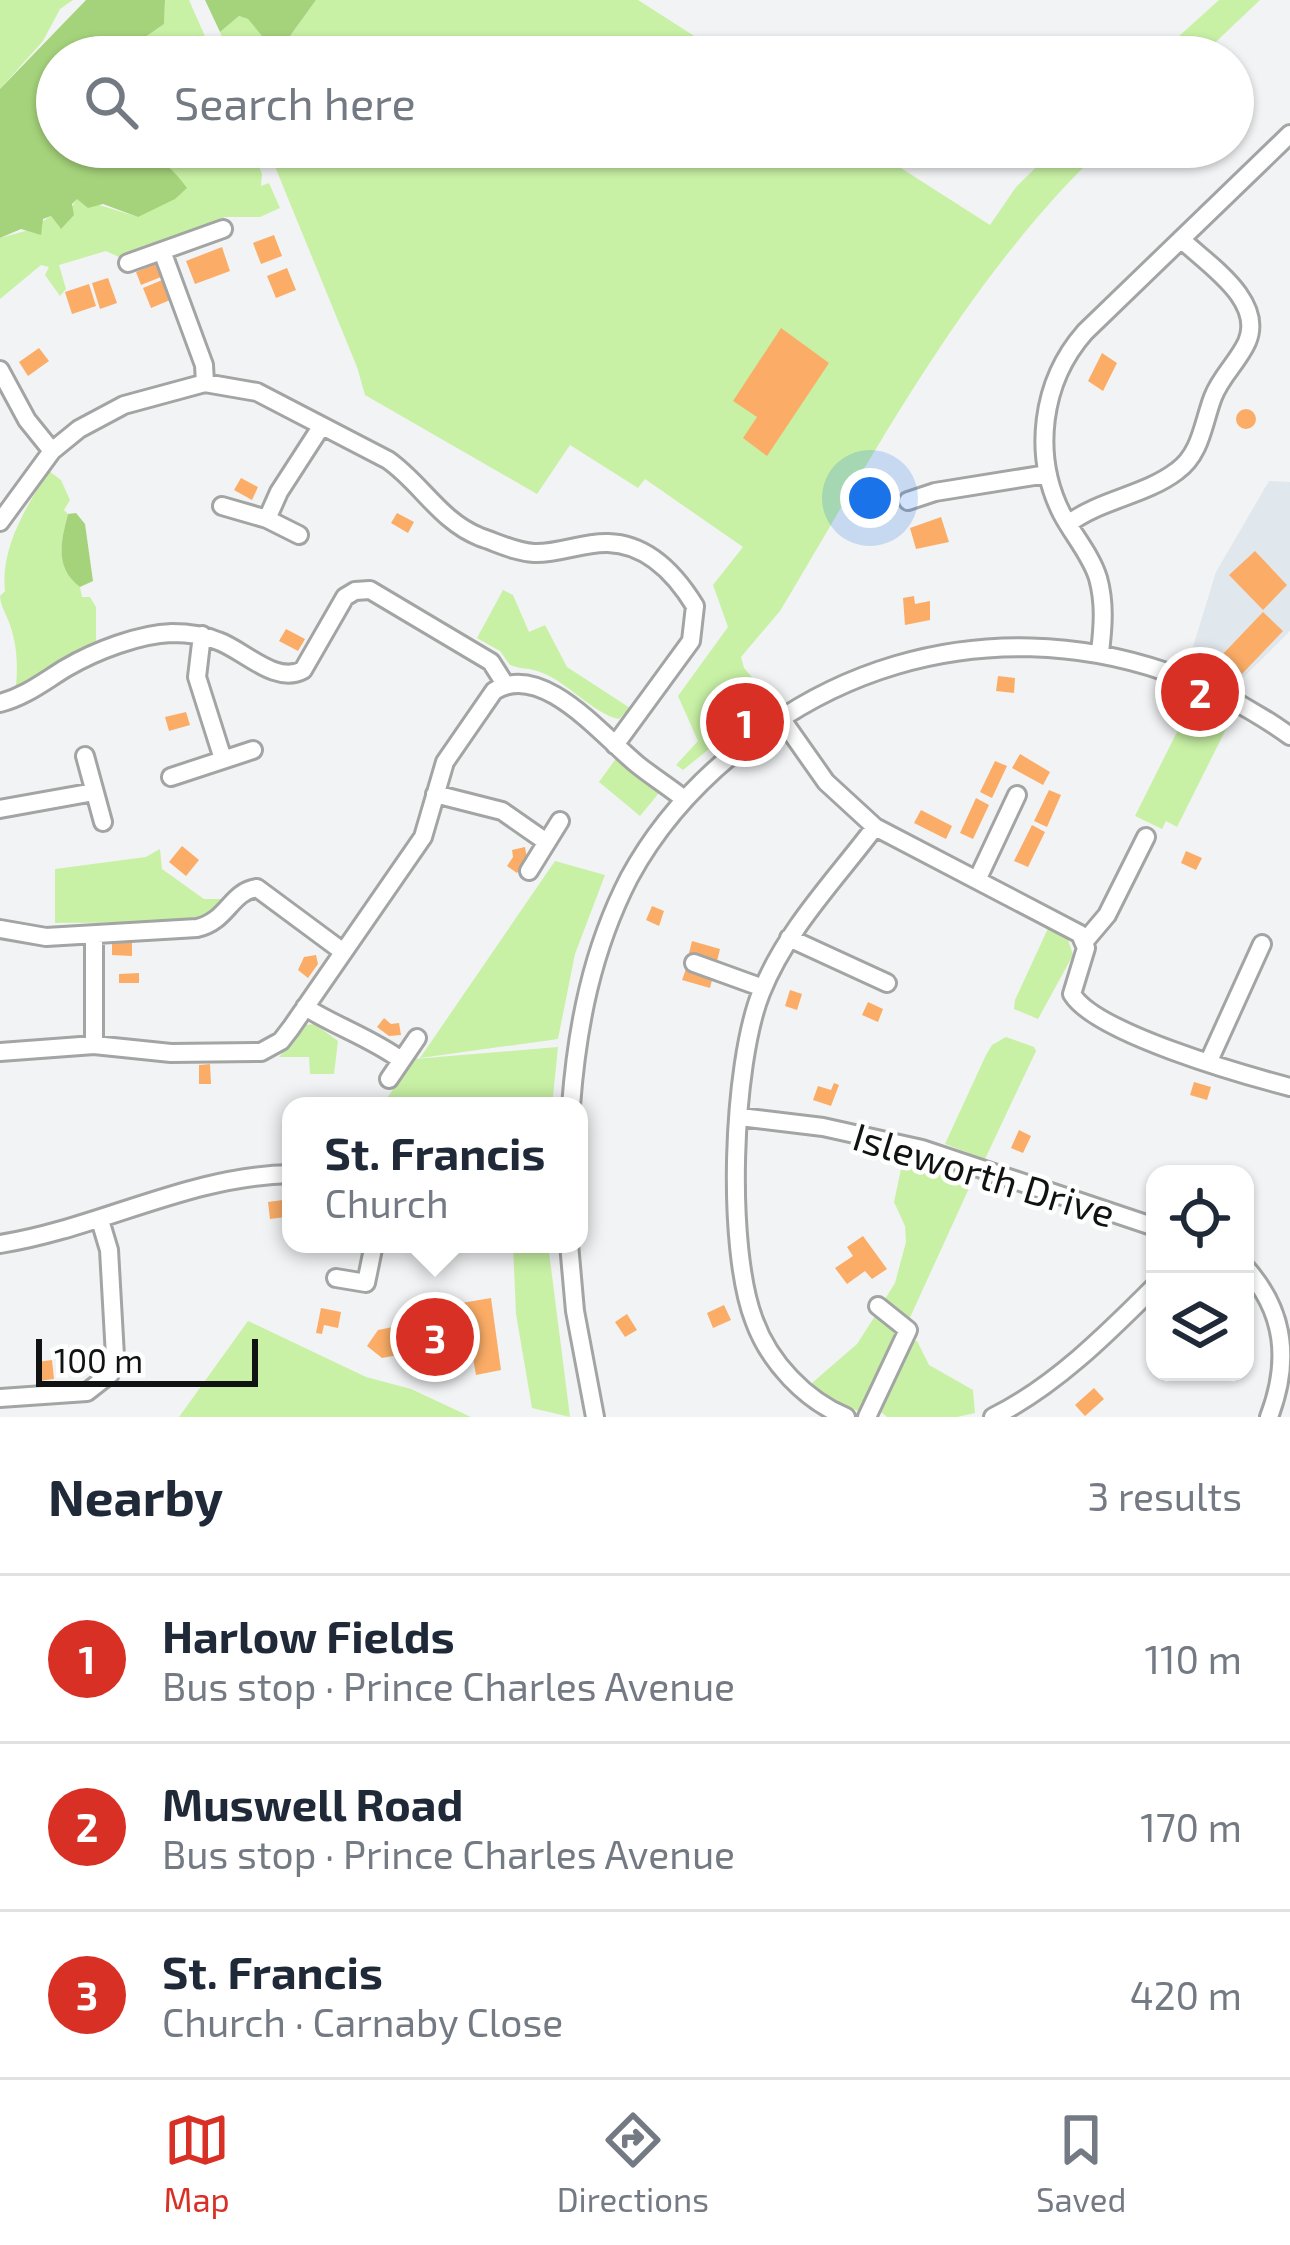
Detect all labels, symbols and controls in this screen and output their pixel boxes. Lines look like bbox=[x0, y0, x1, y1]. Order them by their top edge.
search box bbox=[36, 36, 1254, 168]
icon: search bbox=[78, 69, 144, 135]
text: Search here bbox=[174, 75, 416, 129]
your location bbox=[840, 468, 900, 528]
pin: 2 bbox=[1161, 647, 1239, 737]
pin: 1 bbox=[706, 677, 784, 767]
popup bbox=[282, 1097, 588, 1253]
street label: Isleworth Drive bbox=[848, 1111, 1121, 1236]
text: St. Francis bbox=[325, 1125, 545, 1179]
map controls bbox=[1146, 1165, 1254, 1381]
button: locate bbox=[1146, 1165, 1254, 1273]
text: Church bbox=[325, 1179, 449, 1226]
button: layers bbox=[1146, 1273, 1254, 1381]
pin: 3 bbox=[396, 1292, 474, 1382]
scale bar bbox=[36, 1333, 258, 1386]
text: 100 m bbox=[54, 1340, 143, 1380]
text: Nearby bbox=[48, 1465, 223, 1526]
text: 3 results bbox=[1088, 1472, 1242, 1519]
text: Harlow Fields bbox=[162, 1608, 455, 1662]
text: 1 bbox=[79, 1635, 95, 1682]
text: 110 m bbox=[1145, 1635, 1242, 1682]
text: Bus stop · Prince Charles Avenue bbox=[162, 1662, 735, 1709]
text: Muswell Road bbox=[162, 1776, 463, 1830]
text: 2 bbox=[76, 1803, 98, 1850]
text: 170 m bbox=[1140, 1803, 1242, 1850]
text: Bus stop · Prince Charles Avenue bbox=[162, 1830, 735, 1877]
text: St. Francis bbox=[162, 1944, 383, 1998]
text: 3 bbox=[76, 1971, 98, 2018]
text: 420 m bbox=[1130, 1971, 1242, 2018]
text: Church · Carnaby Close bbox=[162, 1998, 563, 2045]
tab: Map bbox=[164, 2107, 230, 2219]
tab: Directions bbox=[557, 2107, 709, 2219]
tab: Saved bbox=[1036, 2107, 1126, 2219]

